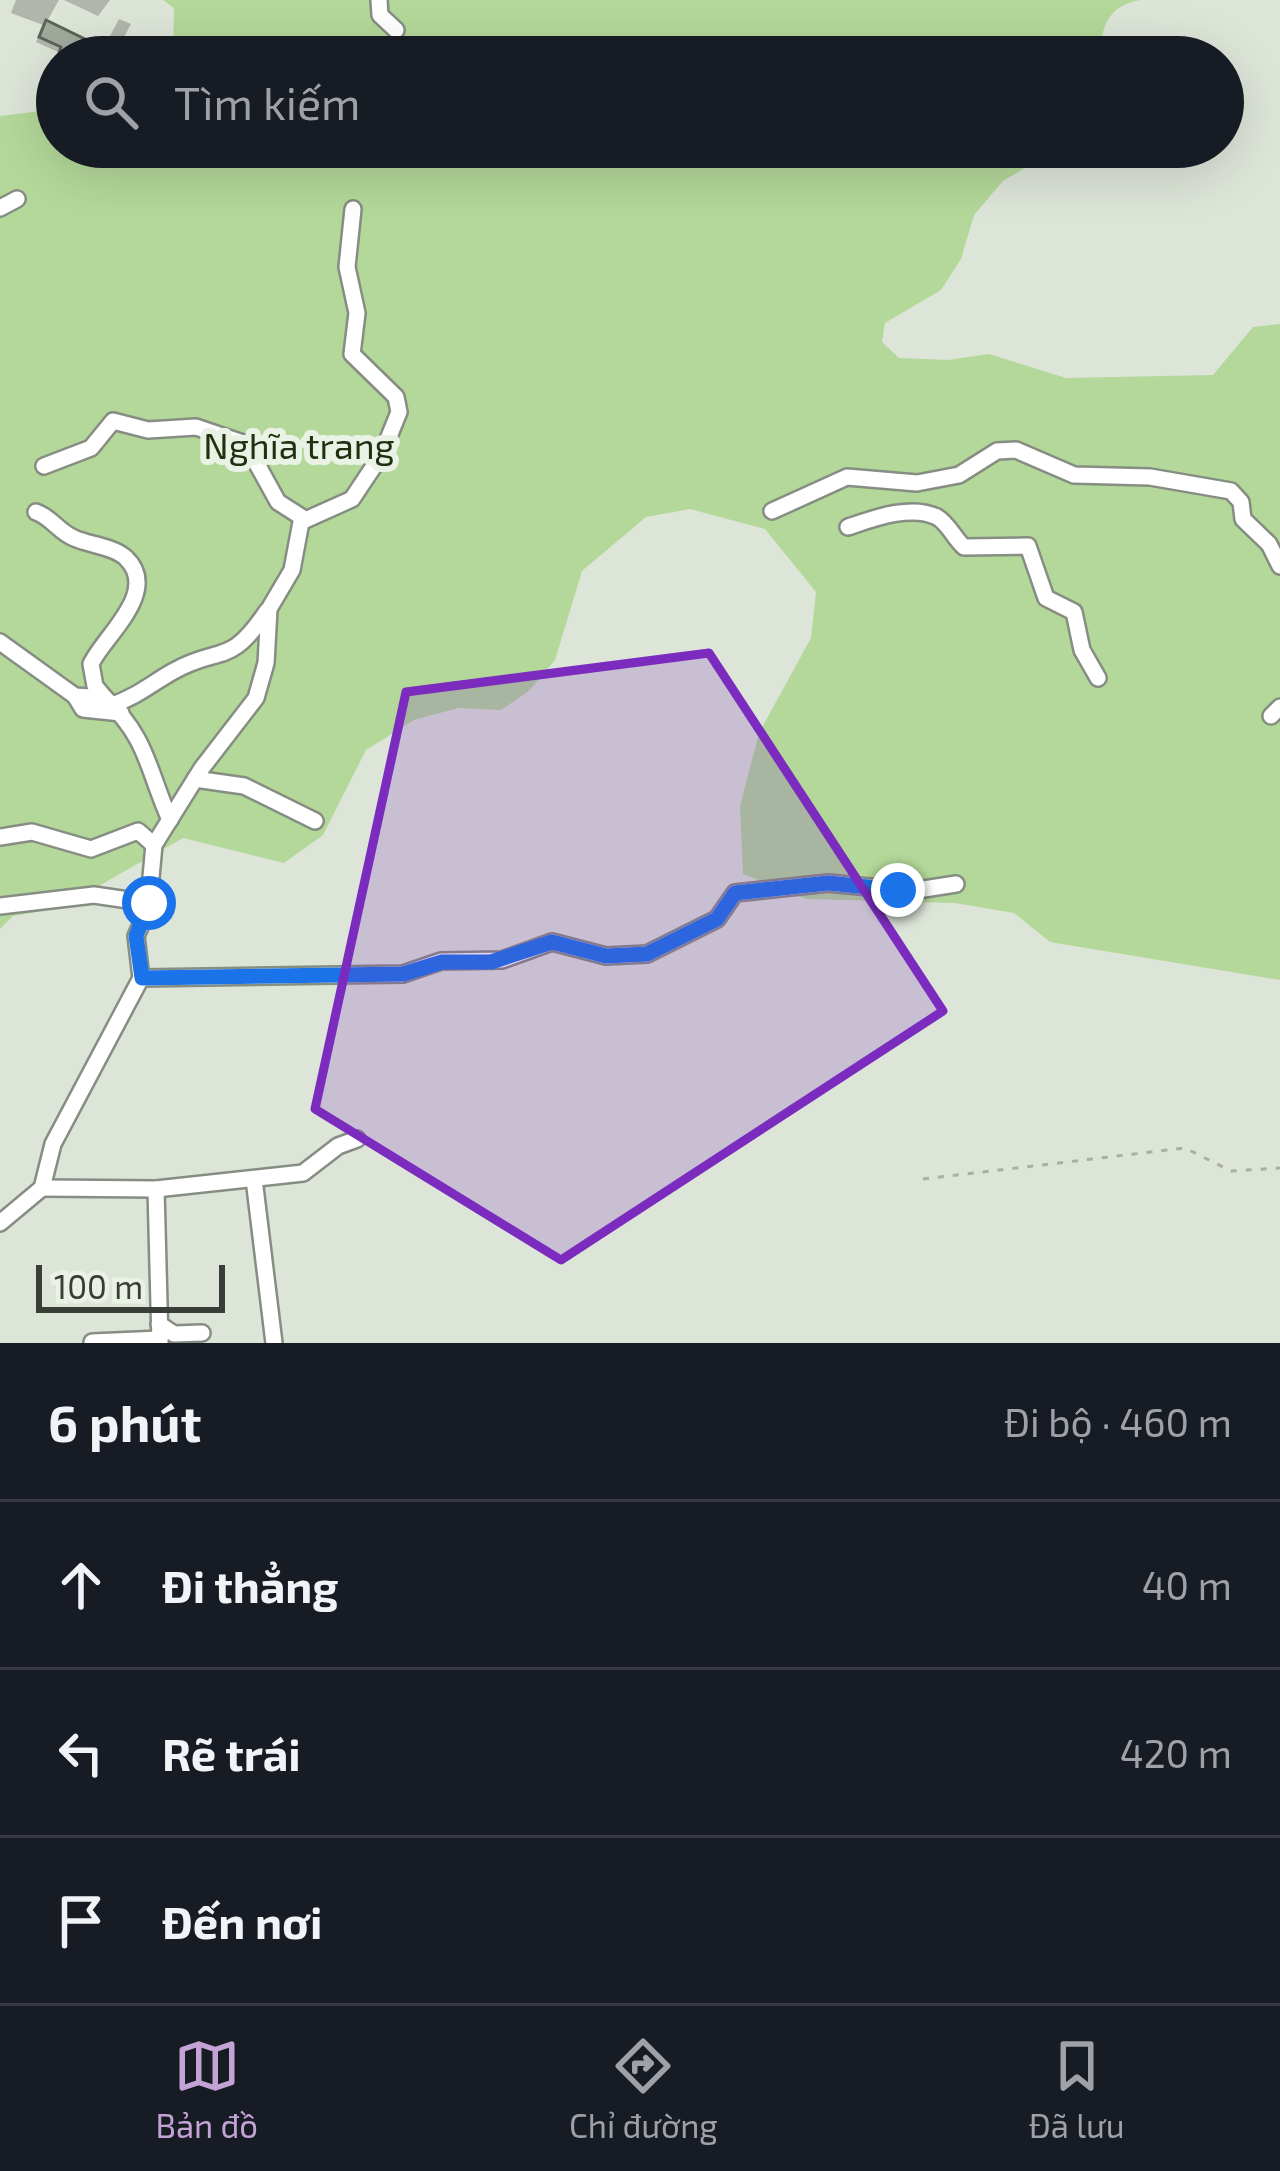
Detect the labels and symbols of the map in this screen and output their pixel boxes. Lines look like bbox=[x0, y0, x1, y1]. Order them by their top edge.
park label: Nghĩa trang bbox=[203, 423, 395, 466]
route end bbox=[871, 863, 925, 917]
route start bbox=[122, 876, 176, 930]
scale bar bbox=[36, 1259, 225, 1312]

